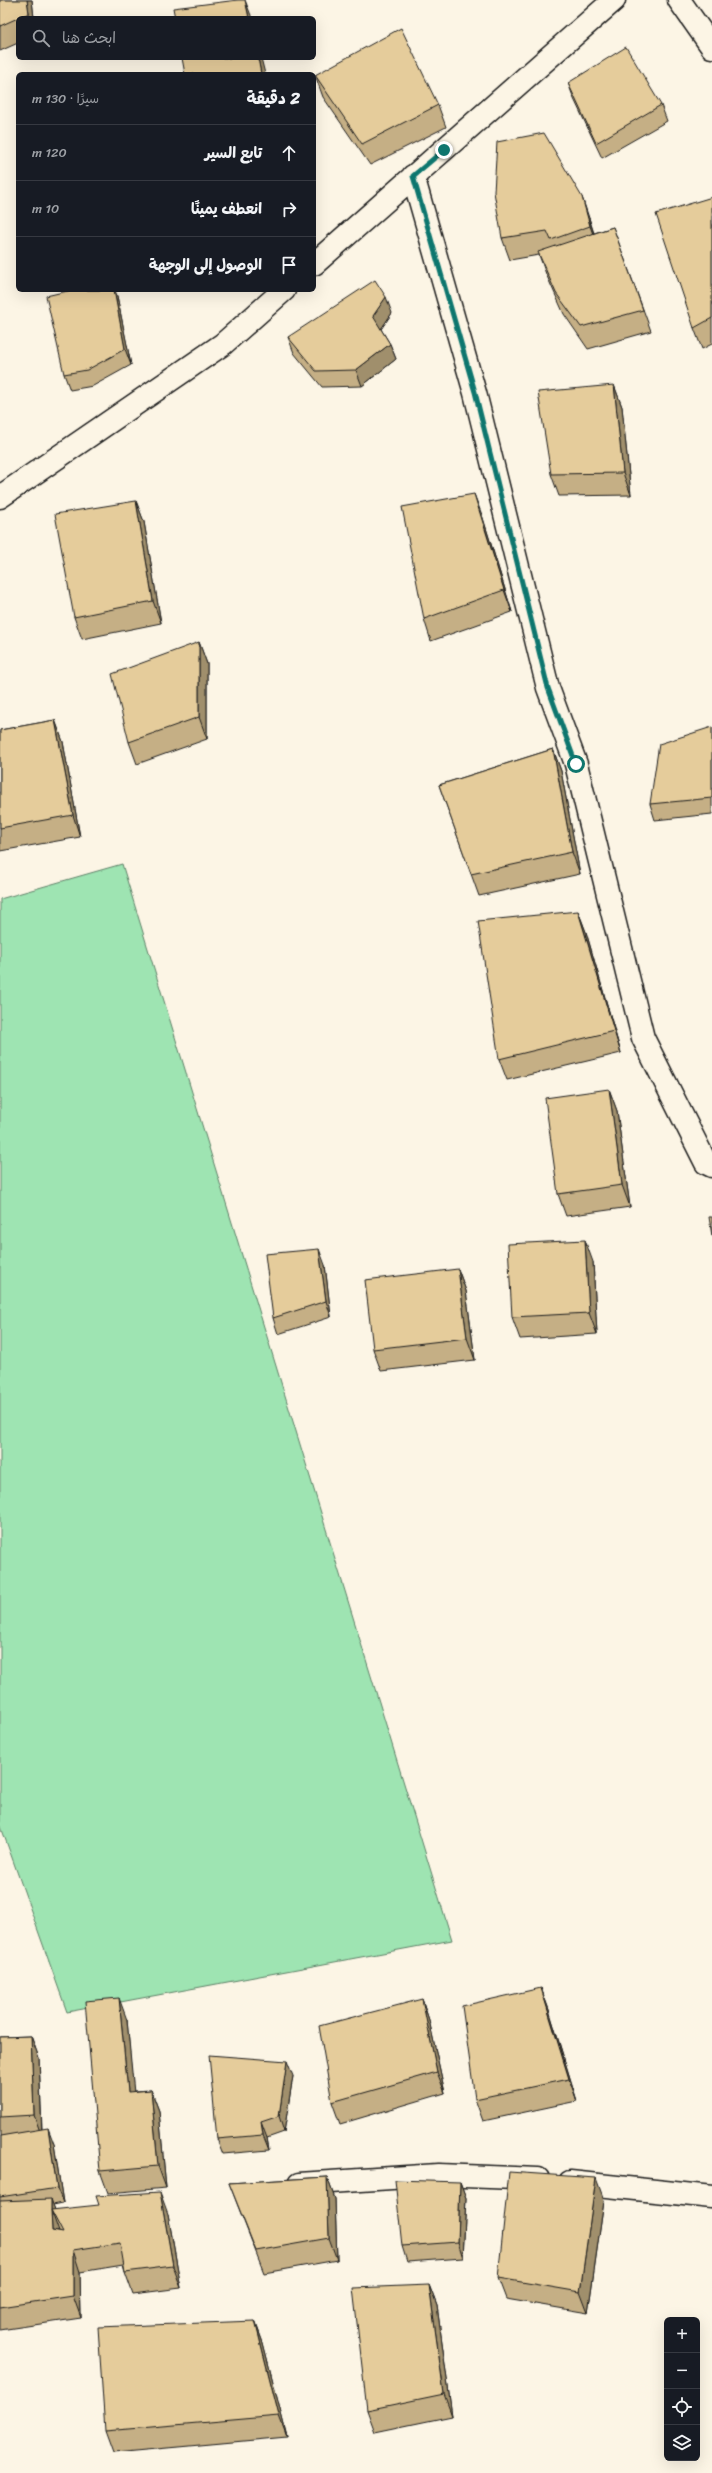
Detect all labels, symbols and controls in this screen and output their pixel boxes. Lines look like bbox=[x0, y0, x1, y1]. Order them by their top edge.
search box bbox=[16, 16, 316, 60]
text: ابحث هنا bbox=[62, 25, 116, 51]
icon: search bbox=[30, 27, 52, 49]
text: 2 دقيقة bbox=[247, 83, 300, 113]
text: سيرًا · 130 m bbox=[32, 87, 99, 110]
text: تابع السير bbox=[205, 140, 262, 166]
text: 120 m bbox=[32, 141, 67, 164]
route end bbox=[435, 141, 453, 159]
icon: ahead bbox=[278, 142, 300, 164]
text: انعطف يمينًا bbox=[191, 196, 262, 222]
text: 10 m bbox=[32, 197, 59, 220]
icon: right bbox=[278, 198, 300, 220]
text: الوصول إلى الوجهة bbox=[149, 252, 262, 278]
icon: arrive bbox=[278, 254, 300, 276]
route start bbox=[567, 755, 585, 773]
map controls bbox=[664, 2317, 700, 2461]
button: + bbox=[664, 2317, 700, 2353]
button: − bbox=[664, 2353, 700, 2389]
button: locate bbox=[664, 2389, 700, 2425]
button: layers bbox=[664, 2425, 700, 2461]

